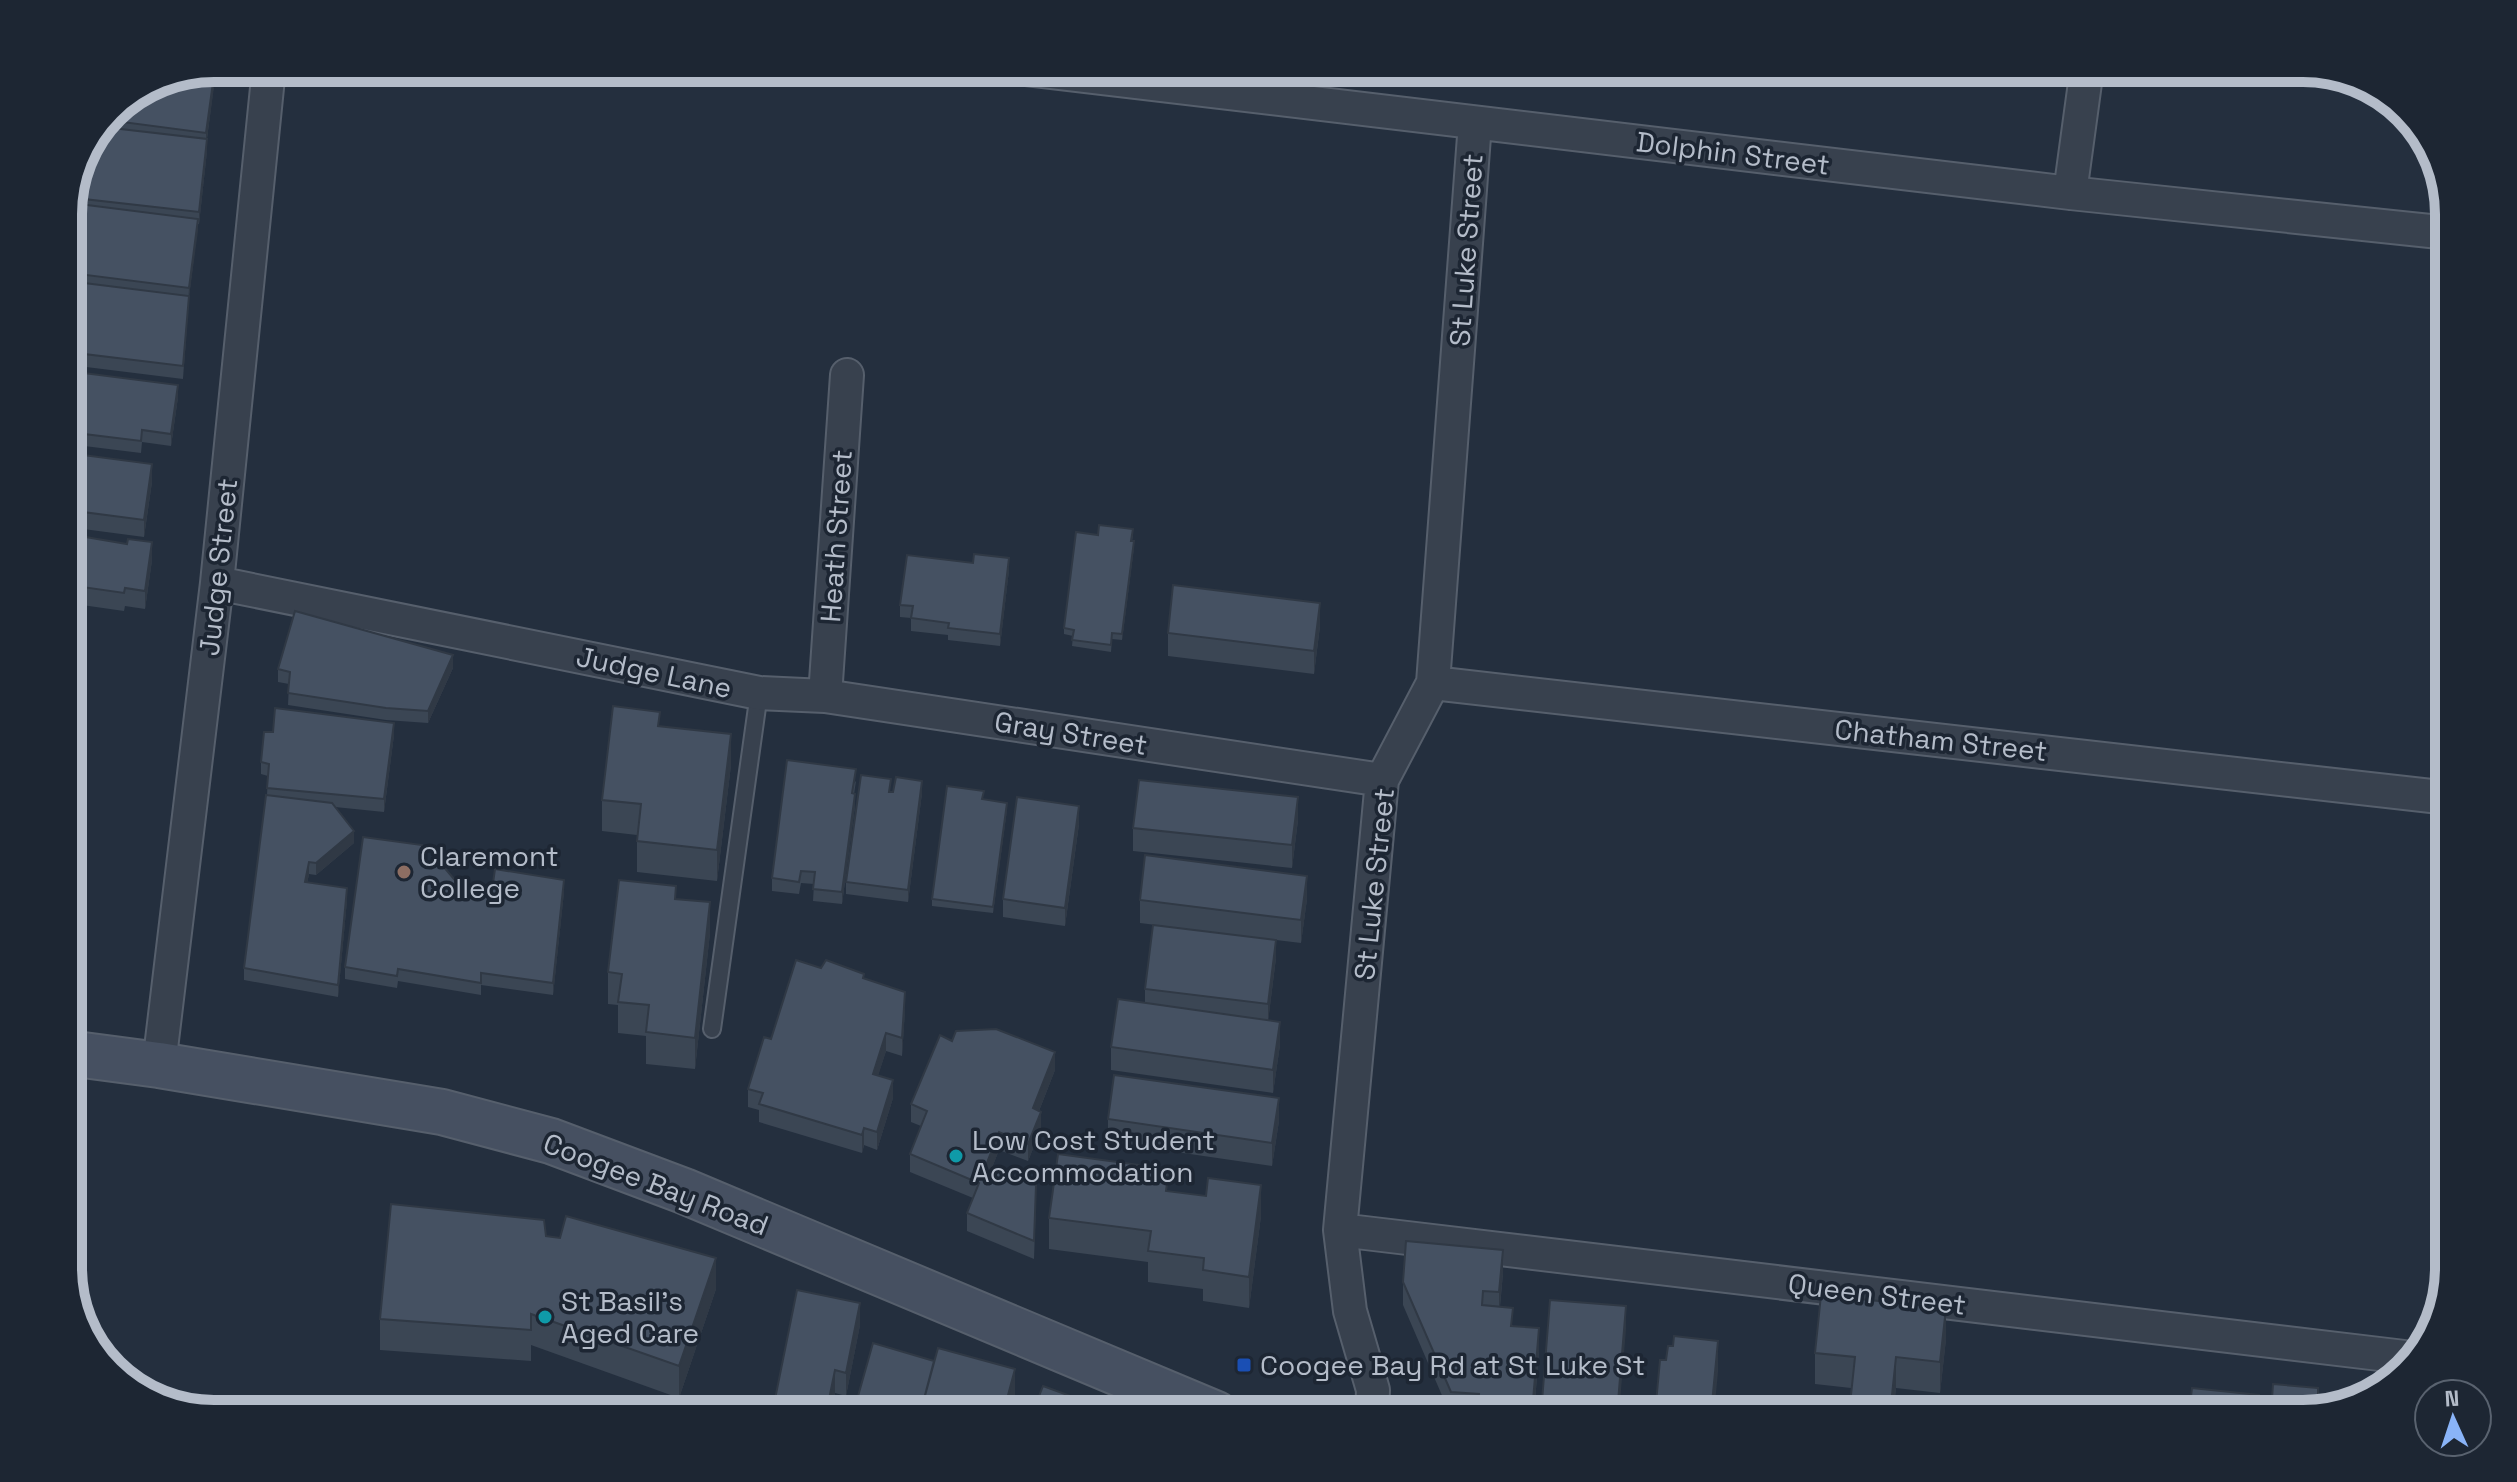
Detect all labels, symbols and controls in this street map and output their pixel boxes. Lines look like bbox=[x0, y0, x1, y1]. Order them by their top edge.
street label: Dolphin Street bbox=[1634, 123, 1832, 183]
street label: St Luke Street bbox=[1441, 152, 1491, 348]
street label: Heath Street bbox=[812, 448, 860, 624]
street label: Judge Street bbox=[191, 476, 245, 658]
street label: Judge Lane bbox=[573, 638, 735, 706]
street label: Gray Street bbox=[992, 703, 1150, 763]
street label: Chatham Street bbox=[1833, 711, 2049, 769]
street label: St Luke Street bbox=[1346, 786, 1402, 982]
place label: Claremont College bbox=[420, 838, 559, 906]
marker: Claremont College bbox=[395, 863, 413, 881]
place label: Low Cost Student Accommodation bbox=[972, 1122, 1215, 1190]
street label: Coogee Bay Road bbox=[538, 1125, 774, 1243]
marker: Low Cost Student Accommodation bbox=[947, 1147, 965, 1165]
street label: Queen Street bbox=[1786, 1265, 1968, 1323]
place label: St Basil's Aged Care bbox=[561, 1283, 699, 1351]
marker: St Basil's Aged Care bbox=[536, 1308, 554, 1326]
place label: Coogee Bay Rd at St Luke St bbox=[1260, 1347, 1645, 1383]
marker: Coogee Bay Rd at St Luke St bbox=[1235, 1356, 1253, 1374]
north arrow bbox=[2413, 1378, 2493, 1458]
text: N bbox=[2444, 1384, 2460, 1412]

